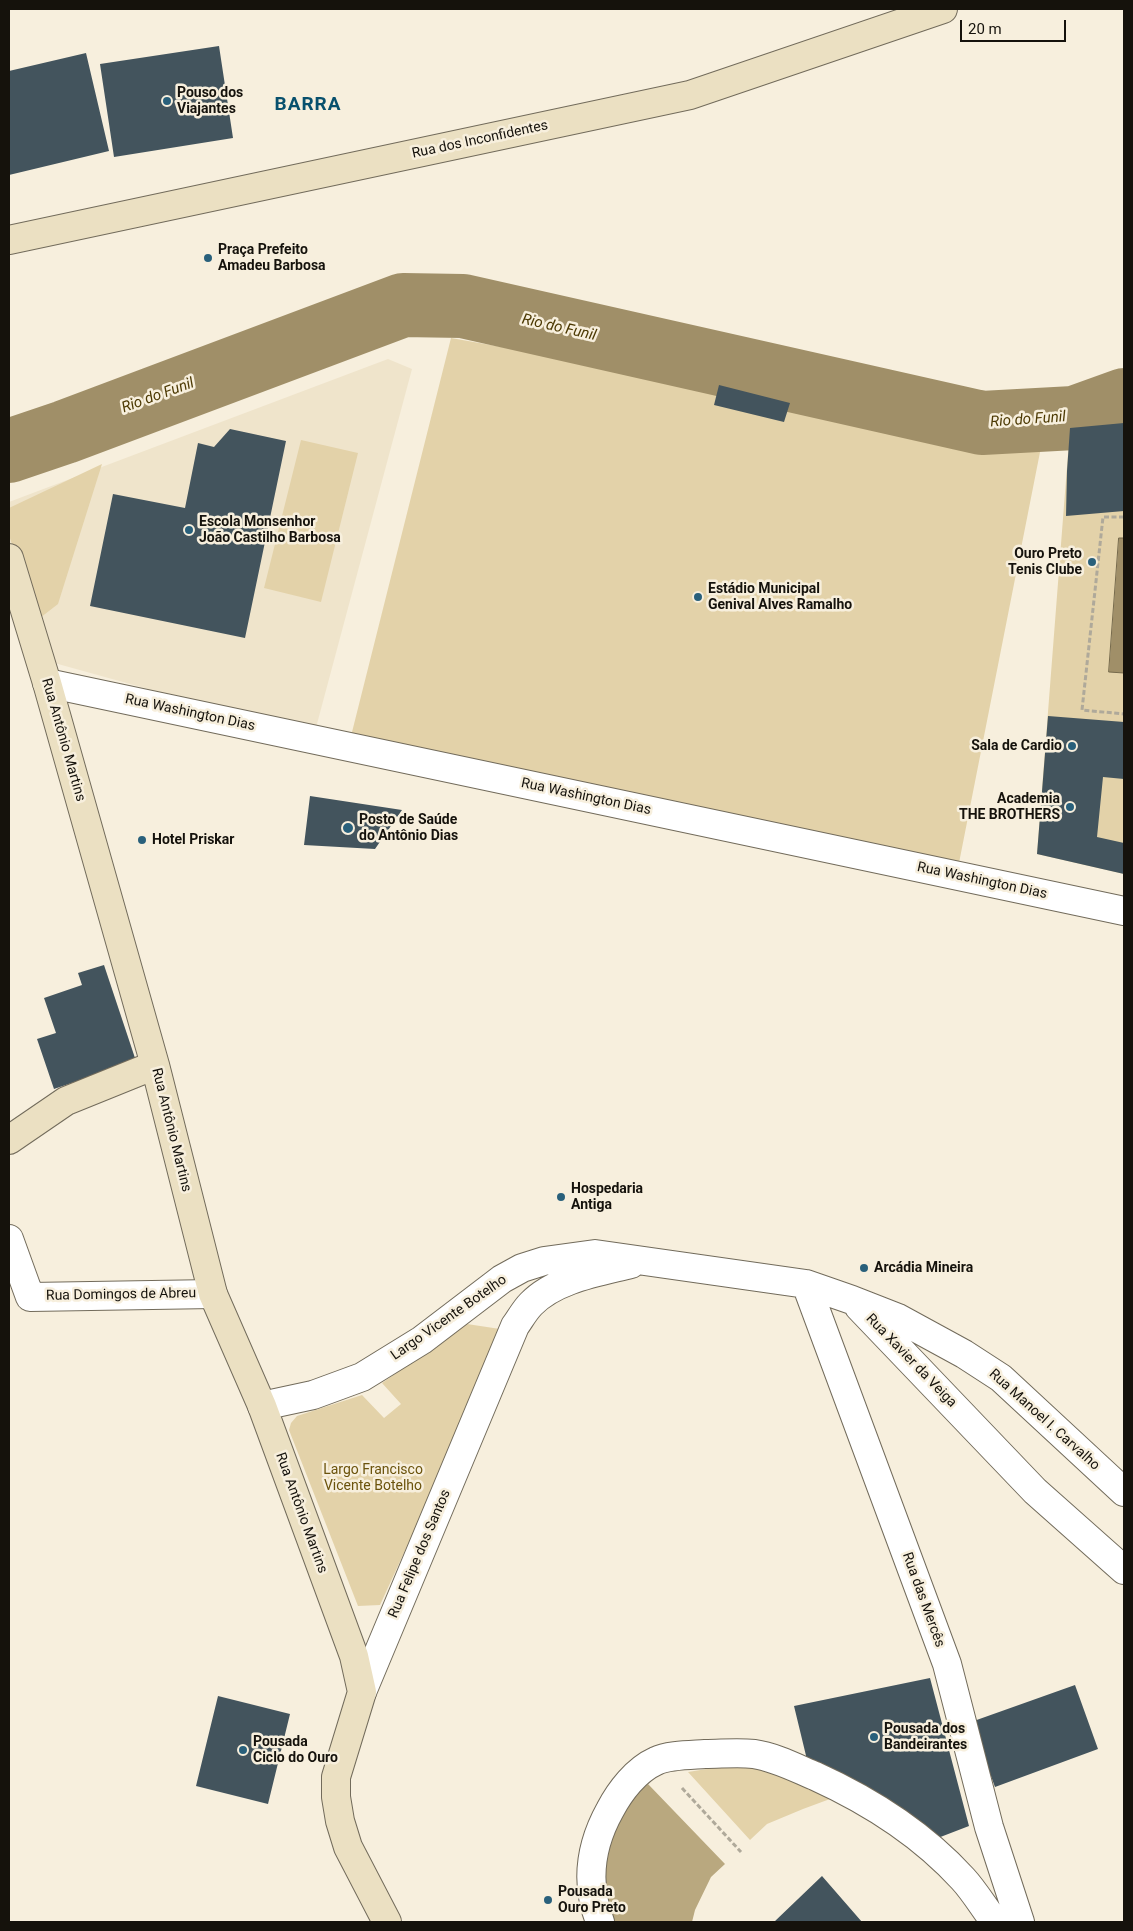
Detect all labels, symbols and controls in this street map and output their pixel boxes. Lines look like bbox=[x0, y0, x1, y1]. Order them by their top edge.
scale bar bbox=[963, 10, 1069, 42]
text: 20 m bbox=[968, 20, 1002, 38]
place label: Pouso dos Viajantes bbox=[177, 85, 243, 118]
district label: BARRA bbox=[274, 94, 342, 116]
marker: Pouso dos Viajantes bbox=[161, 95, 173, 107]
street label: Rua dos Inconfidentes bbox=[410, 117, 550, 163]
place label: Praça Prefeito Amadeu Barbosa bbox=[218, 242, 326, 274]
marker: Praça Prefeito Amadeu Barbosa bbox=[202, 252, 214, 264]
water label: Rio do Funil bbox=[520, 311, 598, 345]
water label: Rio do Funil bbox=[119, 375, 197, 417]
water label: Rio do Funil bbox=[990, 408, 1066, 432]
place label: Escola Monsenhor João Castilho Barbosa bbox=[199, 514, 341, 546]
marker: Escola Monsenhor João Castilho Barbosa bbox=[183, 524, 195, 536]
place label: Ouro Preto Tenis Clube bbox=[1008, 546, 1082, 578]
marker: Ouro Preto Tenis Clube bbox=[1086, 556, 1098, 568]
place label: Estádio Municipal Genival Alves Ramalho bbox=[708, 581, 852, 614]
marker: Estádio Municipal Genival Alves Ramalho bbox=[692, 591, 704, 603]
street label: Rua Antônio Martins bbox=[37, 677, 89, 803]
street label: Rua Washington Dias bbox=[124, 691, 256, 735]
place label: Sala de Cardio bbox=[971, 738, 1062, 754]
marker: Sala de Cardio bbox=[1066, 740, 1078, 752]
street label: Rua Washington Dias bbox=[520, 775, 652, 819]
place label: Academia THE BROTHERS bbox=[959, 791, 1060, 824]
marker: Academia THE BROTHERS bbox=[1064, 801, 1076, 813]
place label: Posto de Saúde do Antônio Dias bbox=[359, 812, 458, 844]
marker: Posto de Saúde do Antônio Dias bbox=[341, 821, 355, 835]
place label: Hotel Priskar bbox=[152, 832, 234, 848]
marker: Hotel Priskar bbox=[136, 834, 148, 846]
street label: Rua Washington Dias bbox=[916, 859, 1048, 903]
street label: Rua Antônio Martins bbox=[147, 1066, 195, 1194]
place label: Hospedaria Antiga bbox=[571, 1181, 643, 1214]
marker: Hospedaria Antiga bbox=[555, 1191, 567, 1203]
place label: Arcádia Mineira bbox=[874, 1260, 973, 1276]
marker: Arcádia Mineira bbox=[858, 1262, 870, 1274]
street label: Largo Vicente Botelho bbox=[388, 1272, 510, 1364]
street label: Rua Domingos de Abreu bbox=[46, 1285, 196, 1305]
street label: Rua Xavier da Veiga bbox=[862, 1311, 960, 1411]
street label: Rua Manoel I. Carvalho bbox=[985, 1366, 1103, 1474]
street label: Rua Antônio Martins bbox=[271, 1450, 331, 1576]
park label: Largo Francisco Vicente Botelho bbox=[323, 1462, 423, 1494]
street label: Rua Felipe dos Santos bbox=[385, 1487, 455, 1621]
street label: Rua das Mercês bbox=[898, 1550, 948, 1650]
place label: Pousada dos Bandeirantes bbox=[884, 1721, 967, 1754]
marker: Pousada dos Bandeirantes bbox=[868, 1731, 880, 1743]
place label: Pousada Ciclo do Ouro bbox=[253, 1734, 338, 1766]
marker: Pousada Ciclo do Ouro bbox=[237, 1744, 249, 1756]
place label: Pousada Ouro Preto bbox=[558, 1884, 626, 1916]
marker: Pousada Ouro Preto bbox=[542, 1894, 554, 1906]

